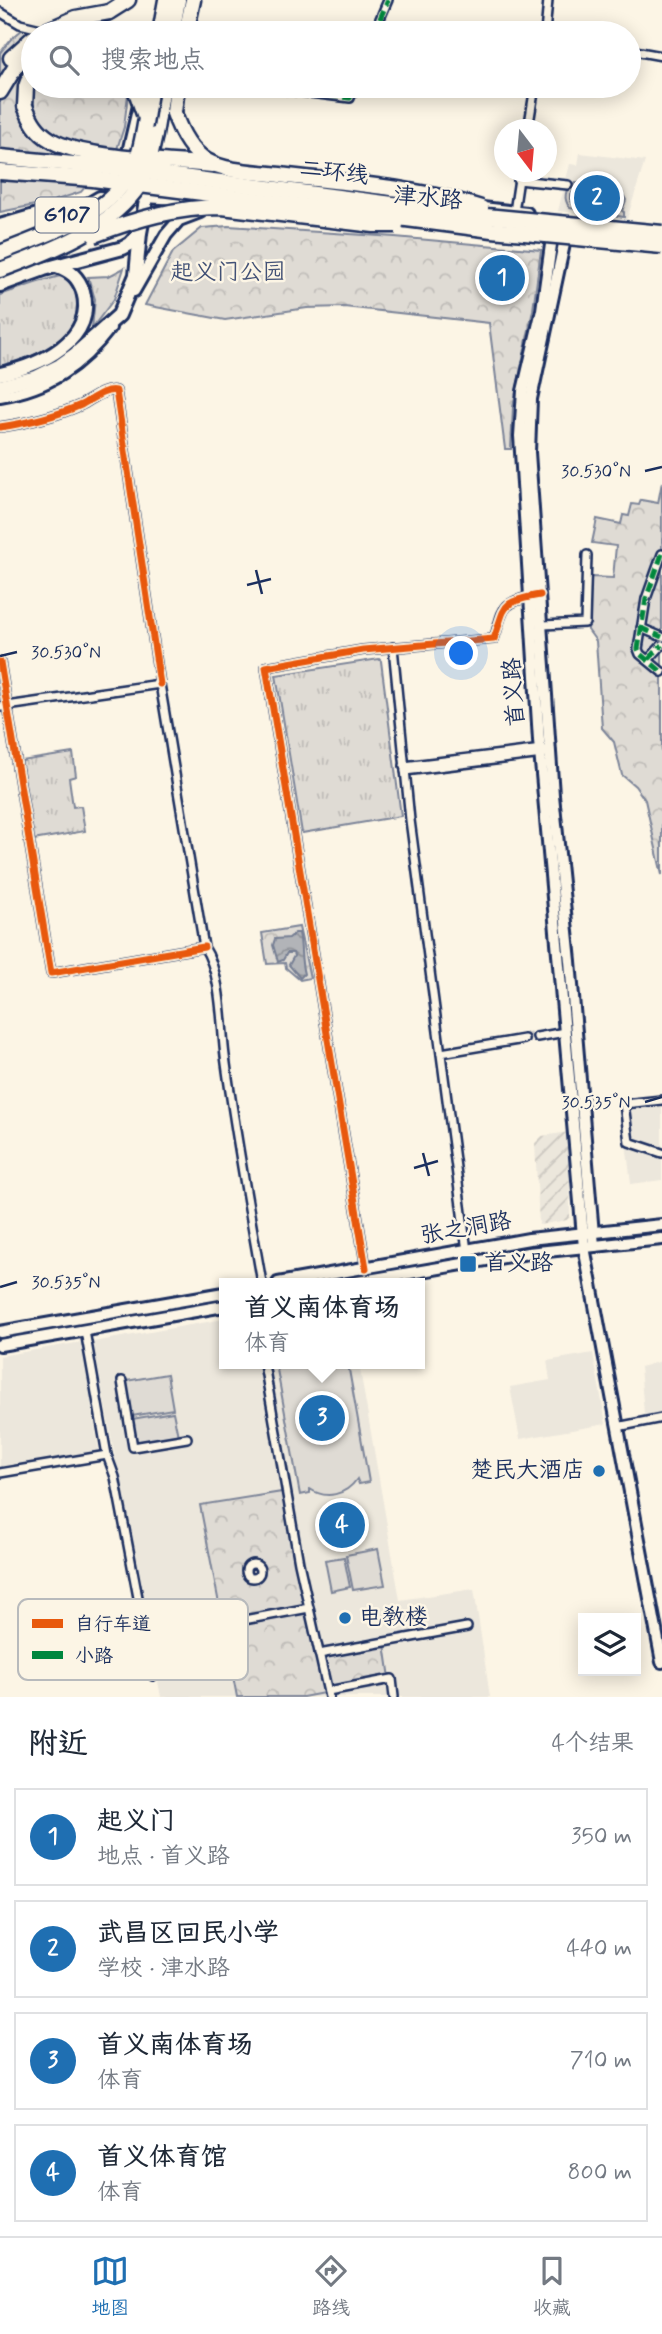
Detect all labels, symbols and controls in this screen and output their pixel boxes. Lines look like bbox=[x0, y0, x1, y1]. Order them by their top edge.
search box bbox=[21, 21, 641, 98]
icon: search bbox=[45, 41, 83, 79]
text: 搜索地点 bbox=[101, 44, 205, 78]
north arrow bbox=[494, 119, 557, 182]
street label: 二环线 bbox=[298, 154, 370, 192]
pin: 2 bbox=[574, 172, 620, 224]
street label: 津水路 bbox=[392, 181, 464, 217]
road number: G107 bbox=[36, 198, 98, 232]
pin: 1 bbox=[479, 252, 525, 304]
park label: 起义门公园 bbox=[171, 258, 286, 288]
text: 30.530°N bbox=[561, 460, 631, 484]
your location bbox=[444, 636, 478, 670]
text: 30.530°N bbox=[31, 641, 101, 665]
street label: 首义路 bbox=[498, 657, 532, 727]
text: 30.535°N bbox=[561, 1091, 631, 1115]
street label: 张之洞路 bbox=[418, 1206, 514, 1252]
place label: 首义路 bbox=[484, 1249, 553, 1279]
marker: 首义路 bbox=[458, 1254, 478, 1274]
text: 30.535°N bbox=[31, 1271, 101, 1295]
popup bbox=[219, 1278, 425, 1369]
text: 首义南体育场 bbox=[244, 1292, 400, 1326]
text: 体育 bbox=[244, 1329, 290, 1359]
pin: 3 bbox=[299, 1392, 345, 1444]
place label: 楚民大酒店 bbox=[470, 1456, 585, 1486]
marker: 楚民大酒店 bbox=[591, 1463, 607, 1479]
pin: 4 bbox=[319, 1499, 365, 1551]
legend bbox=[18, 1599, 248, 1680]
place label: 电教楼 bbox=[359, 1603, 428, 1633]
marker: 电教楼 bbox=[337, 1610, 353, 1626]
text: 自行车道 bbox=[75, 1612, 151, 1637]
map controls bbox=[578, 1613, 641, 1676]
button: layers bbox=[578, 1613, 641, 1676]
text: 小路 bbox=[75, 1644, 113, 1669]
text: 附近 bbox=[28, 1725, 88, 1764]
text: 4个结果 bbox=[552, 1729, 634, 1759]
text: 起义门 bbox=[97, 1805, 175, 1839]
text: 1 bbox=[48, 1822, 58, 1852]
text: 350 m bbox=[571, 1822, 632, 1852]
text: 地点 · 首义路 bbox=[97, 1842, 230, 1872]
text: 武昌区回民小学 bbox=[97, 1917, 279, 1951]
text: 2 bbox=[47, 1934, 59, 1964]
text: 440 m bbox=[566, 1934, 632, 1964]
text: 学校 · 津水路 bbox=[97, 1954, 230, 1984]
text: 首义南体育场 bbox=[97, 2029, 253, 2063]
text: 3 bbox=[48, 2046, 58, 2076]
text: 710 m bbox=[570, 2046, 632, 2076]
text: 体育 bbox=[97, 2066, 143, 2096]
text: 首义体育馆 bbox=[97, 2141, 227, 2175]
text: 4 bbox=[46, 2158, 60, 2188]
text: 800 m bbox=[568, 2158, 632, 2188]
text: 体育 bbox=[97, 2178, 143, 2208]
tab: 地图 bbox=[91, 2252, 129, 2321]
tab: 路线 bbox=[312, 2252, 350, 2321]
tab: 收藏 bbox=[533, 2252, 571, 2321]

